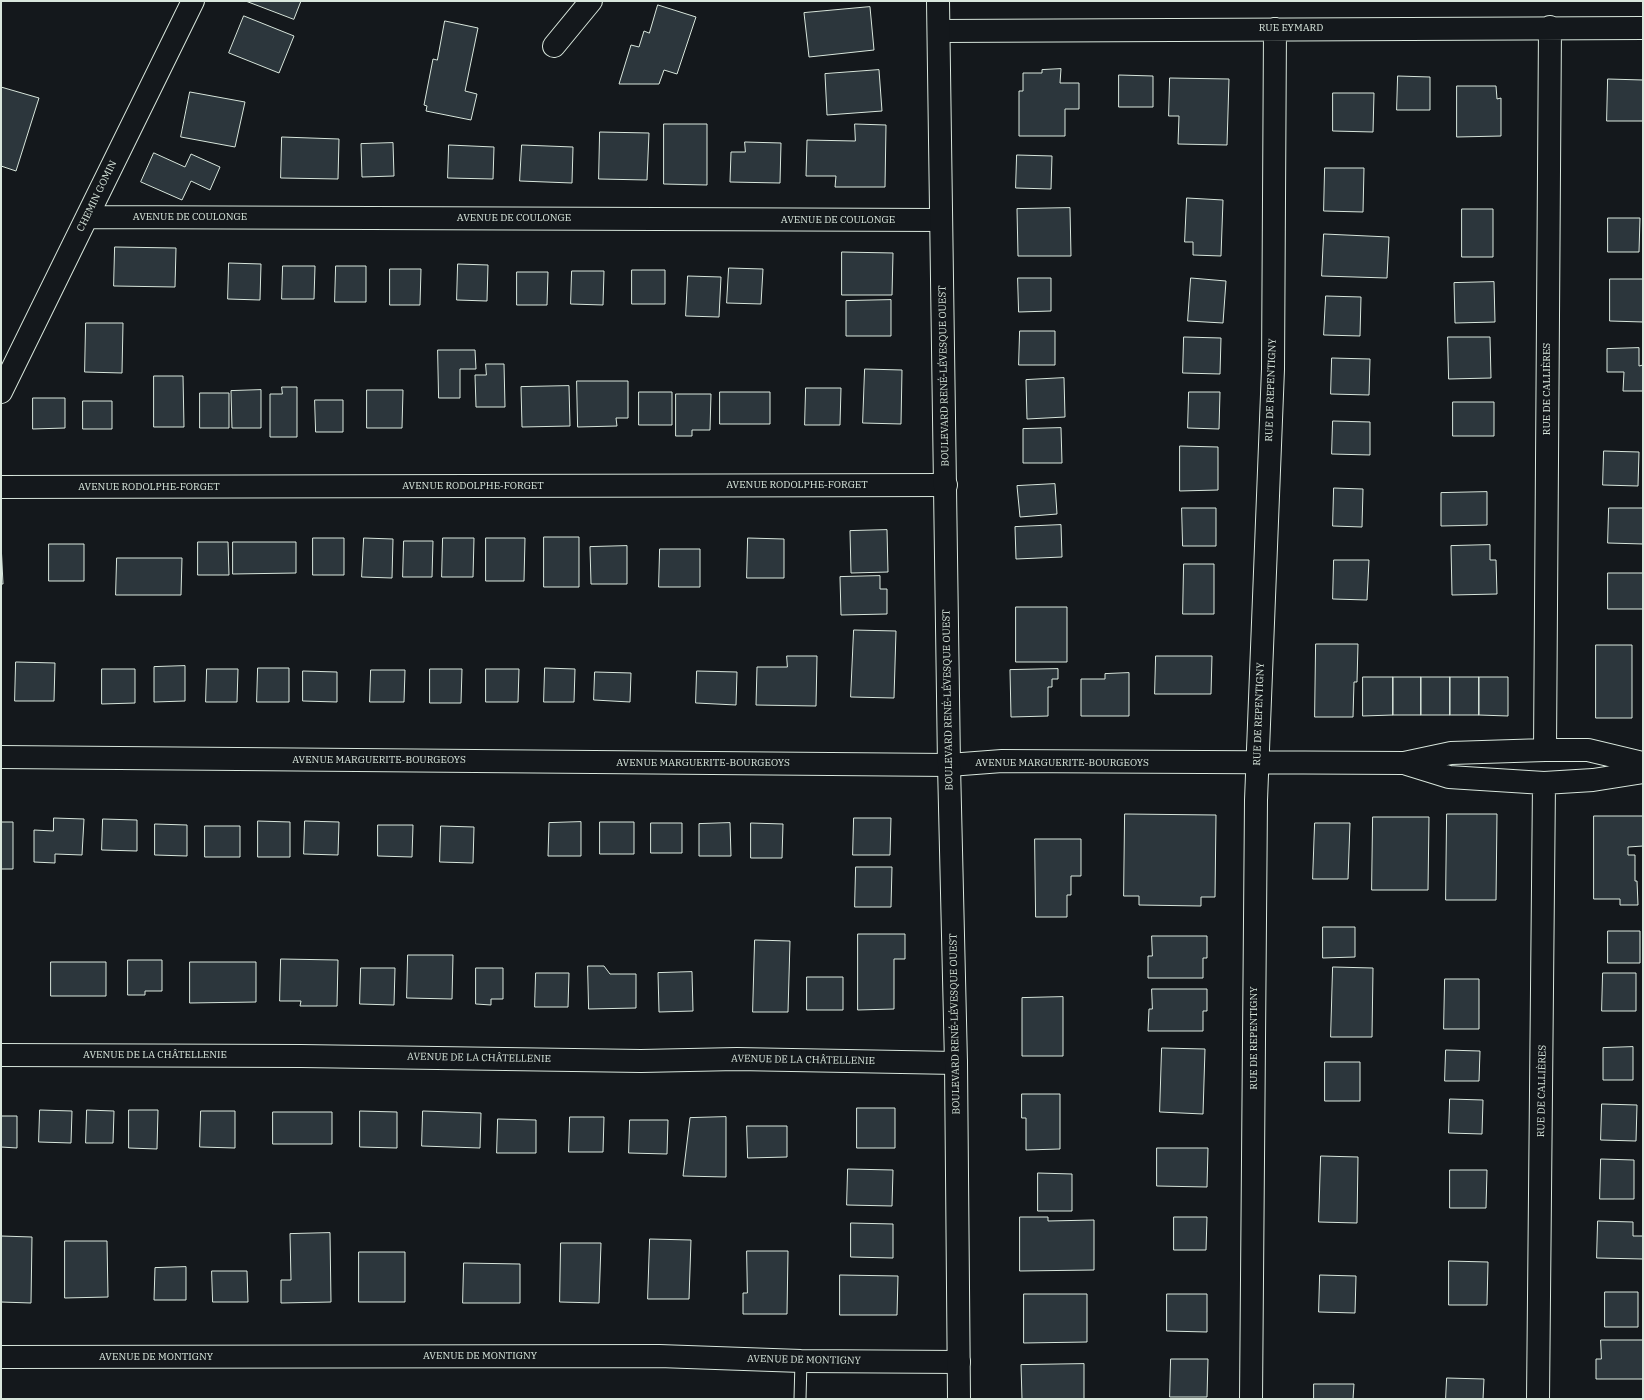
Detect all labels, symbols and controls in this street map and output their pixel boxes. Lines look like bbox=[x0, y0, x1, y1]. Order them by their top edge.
street label: RUE EYMARD bbox=[1259, 22, 1323, 34]
street label: CHEMIN GOMIN bbox=[75, 159, 119, 233]
street label: AVENUE DE COULONGE bbox=[133, 211, 247, 223]
street label: AVENUE DE COULONGE bbox=[457, 212, 571, 224]
street label: AVENUE DE COULONGE bbox=[781, 214, 895, 226]
street label: BOULEVARD RENÉ-LÉVESQUE OUEST bbox=[936, 285, 952, 467]
street label: RUE DE REPENTIGNY bbox=[1263, 338, 1279, 442]
street label: RUE DE CALLIÈRES bbox=[1541, 343, 1553, 435]
street label: AVENUE RODOLPHE-FORGET bbox=[726, 479, 868, 491]
street label: AVENUE RODOLPHE-FORGET bbox=[402, 480, 544, 492]
street label: AVENUE RODOLPHE-FORGET bbox=[78, 481, 220, 493]
street label: BOULEVARD RENÉ-LÉVESQUE OUEST bbox=[940, 609, 956, 791]
street label: RUE DE REPENTIGNY bbox=[1251, 662, 1267, 766]
street label: AVENUE MARGUERITE-BOURGEOYS bbox=[292, 754, 466, 766]
street label: AVENUE MARGUERITE-BOURGEOYS bbox=[616, 757, 790, 769]
street label: AVENUE MARGUERITE-BOURGEOYS bbox=[975, 757, 1149, 769]
street label: BOULEVARD RENÉ-LÉVESQUE OUEST bbox=[947, 933, 963, 1115]
street label: RUE DE REPENTIGNY bbox=[1248, 986, 1260, 1090]
street label: RUE DE CALLIÈRES bbox=[1535, 1045, 1549, 1137]
street label: AVENUE DE LA CHÂTELLENIE bbox=[83, 1049, 227, 1061]
street label: AVENUE DE LA CHÂTELLENIE bbox=[407, 1051, 551, 1065]
street label: AVENUE DE LA CHÂTELLENIE bbox=[731, 1053, 875, 1067]
street label: AVENUE DE MONTIGNY bbox=[423, 1350, 537, 1362]
street label: AVENUE DE MONTIGNY bbox=[99, 1351, 213, 1363]
street label: AVENUE DE MONTIGNY bbox=[747, 1353, 861, 1367]

